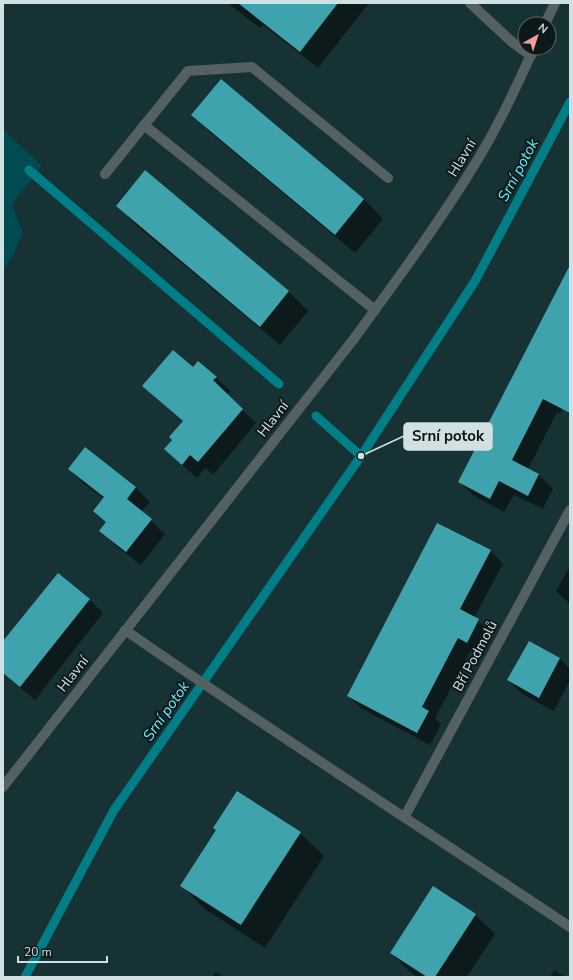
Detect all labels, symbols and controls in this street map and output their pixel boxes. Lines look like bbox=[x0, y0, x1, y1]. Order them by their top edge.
north arrow bbox=[517, 16, 557, 56]
text: N bbox=[535, 20, 551, 37]
street label: Hlavní bbox=[443, 135, 481, 180]
water label: Srní potok bbox=[493, 135, 543, 205]
street label: Hlavní bbox=[253, 397, 293, 441]
callout: Srní potok bbox=[404, 423, 492, 450]
text: Srní potok bbox=[412, 426, 485, 446]
street label: Bří Podmolů bbox=[448, 617, 502, 695]
street label: Hlavní bbox=[53, 652, 93, 696]
water label: Srní potok bbox=[138, 677, 194, 745]
scale bar bbox=[18, 938, 107, 964]
text: 20 m bbox=[24, 944, 52, 960]

